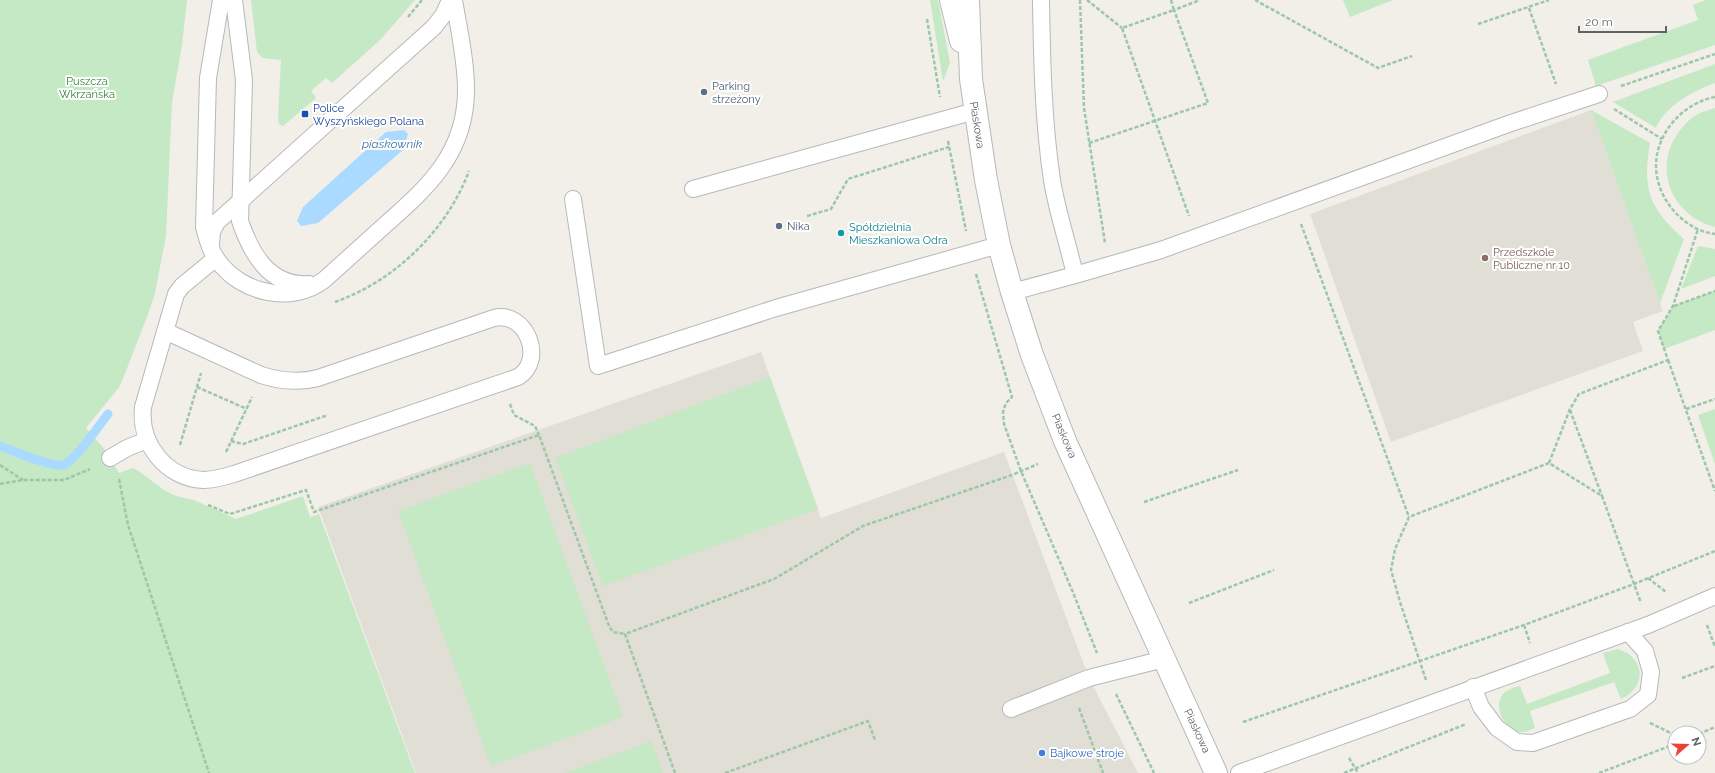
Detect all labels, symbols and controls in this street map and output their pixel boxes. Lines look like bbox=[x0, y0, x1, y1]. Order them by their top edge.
scale bar bbox=[1579, 8, 1666, 34]
text: 20 m bbox=[1585, 15, 1613, 29]
park label: Puszcza Wkrzańska bbox=[59, 75, 115, 101]
place label: Parking strzeżony bbox=[712, 80, 761, 106]
marker: Parking strzeżony bbox=[699, 87, 709, 97]
street label: Piaskowa bbox=[967, 101, 987, 149]
place label: Police Wyszyńskiego Polana bbox=[313, 102, 424, 128]
marker: Police Wyszyńskiego Polana bbox=[300, 109, 310, 119]
water label: piaskownik bbox=[361, 137, 423, 151]
place label: Nika bbox=[787, 220, 810, 233]
marker: Nika bbox=[774, 221, 784, 231]
place label: Spółdzielnia Mieszkaniowa Odra bbox=[849, 221, 948, 247]
marker: Spółdzielnia Mieszkaniowa Odra bbox=[836, 228, 846, 238]
place label: Przedszkole Publiczne nr 10 bbox=[1493, 246, 1570, 272]
marker: Przedszkole Publiczne nr 10 bbox=[1480, 253, 1490, 263]
street label: Piaskowa bbox=[1049, 412, 1079, 460]
street label: Piaskowa bbox=[1181, 707, 1213, 755]
north arrow bbox=[1667, 725, 1707, 765]
text: N bbox=[1688, 736, 1703, 748]
place label: Bajkowe stroje bbox=[1050, 747, 1124, 760]
marker: Bajkowe stroje bbox=[1037, 748, 1047, 758]

